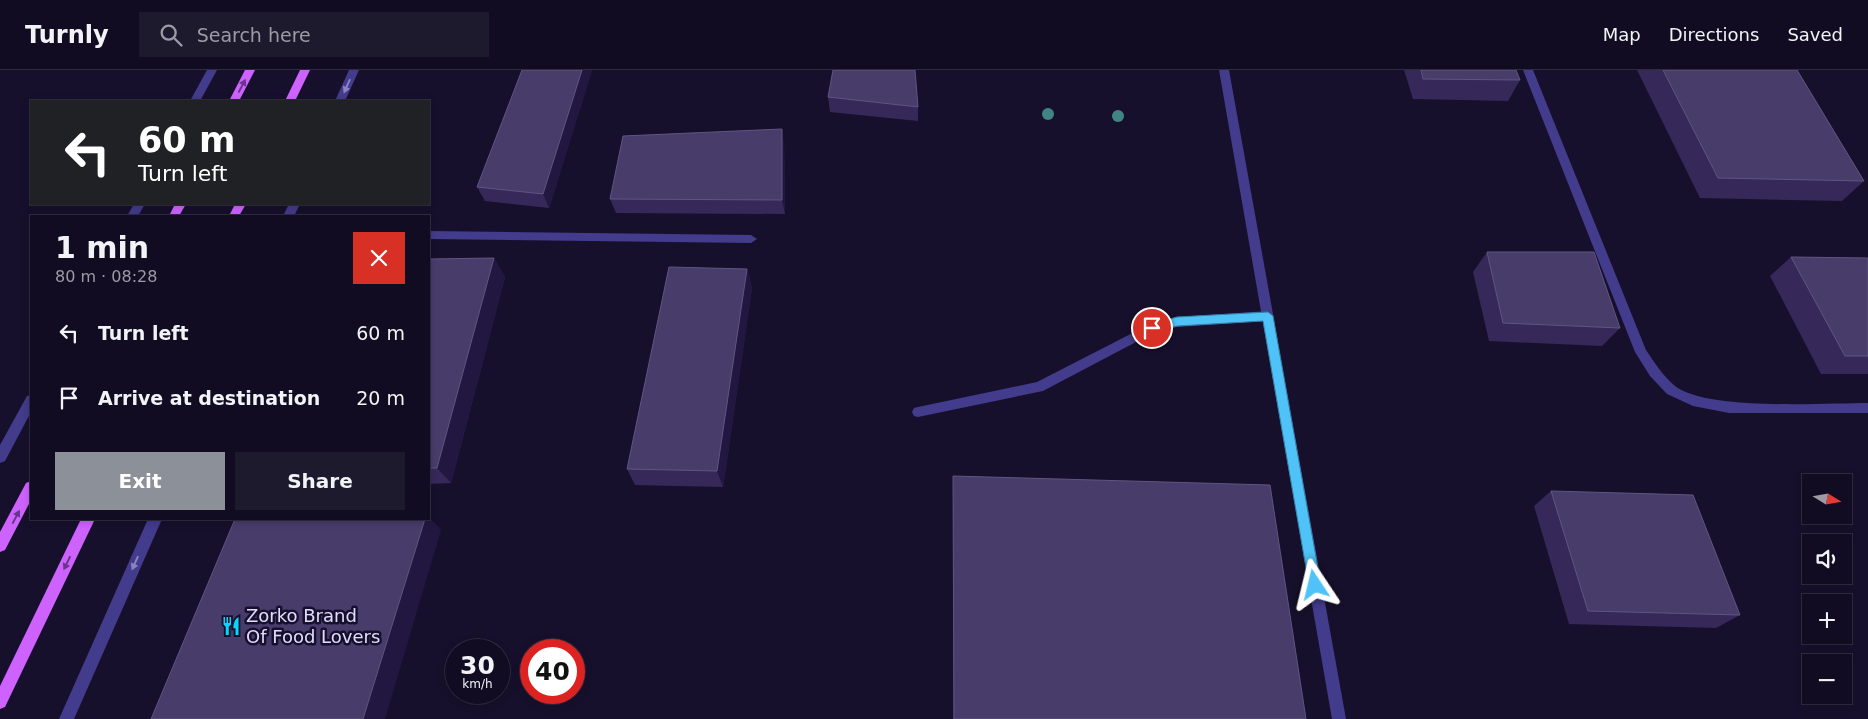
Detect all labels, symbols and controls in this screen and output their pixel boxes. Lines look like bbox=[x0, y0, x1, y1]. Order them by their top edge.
search box bbox=[139, 12, 489, 57]
text: Turnly bbox=[25, 21, 109, 49]
icon: search bbox=[157, 21, 185, 49]
text: Search here bbox=[197, 24, 311, 46]
text: Map bbox=[1603, 24, 1641, 45]
text: Directions bbox=[1669, 24, 1759, 45]
text: Saved bbox=[1787, 24, 1843, 45]
one-way arrow bbox=[238, 78, 246, 93]
one-way arrow bbox=[343, 79, 351, 93]
icon: left bbox=[55, 120, 120, 185]
text: 60 m bbox=[138, 120, 235, 160]
text: Turn left bbox=[138, 161, 227, 186]
text: 1 min bbox=[55, 230, 149, 265]
button: close bbox=[353, 232, 405, 284]
text: 80 m · 08:28 bbox=[55, 267, 157, 286]
pin bbox=[1131, 307, 1173, 349]
icon: arrive bbox=[1138, 314, 1166, 342]
icon: left bbox=[55, 319, 83, 347]
text: Turn left bbox=[98, 322, 189, 344]
text: 60 m bbox=[356, 322, 405, 344]
icon: arrive bbox=[55, 384, 83, 412]
text: Arrive at destination bbox=[98, 387, 320, 409]
text: 20 m bbox=[356, 387, 405, 409]
button: Exit bbox=[55, 452, 225, 510]
button: Share bbox=[235, 452, 405, 510]
north arrow bbox=[1802, 474, 1852, 524]
map controls bbox=[1802, 474, 1852, 704]
one-way arrow bbox=[12, 510, 20, 524]
button: sound bbox=[1802, 534, 1852, 584]
one-way arrow bbox=[63, 556, 71, 570]
one-way arrow bbox=[130, 556, 138, 570]
position arrow bbox=[1288, 558, 1340, 610]
button: + bbox=[1802, 594, 1852, 644]
place label: Zorko Brand Of Food Lovers bbox=[246, 605, 380, 647]
restaurant icon: Zorko Brand Of Food Lovers bbox=[220, 615, 242, 637]
speed limit sign: 40 bbox=[520, 639, 585, 704]
text: 30 bbox=[460, 651, 495, 680]
button: − bbox=[1802, 654, 1852, 704]
text: km/h bbox=[462, 677, 493, 691]

